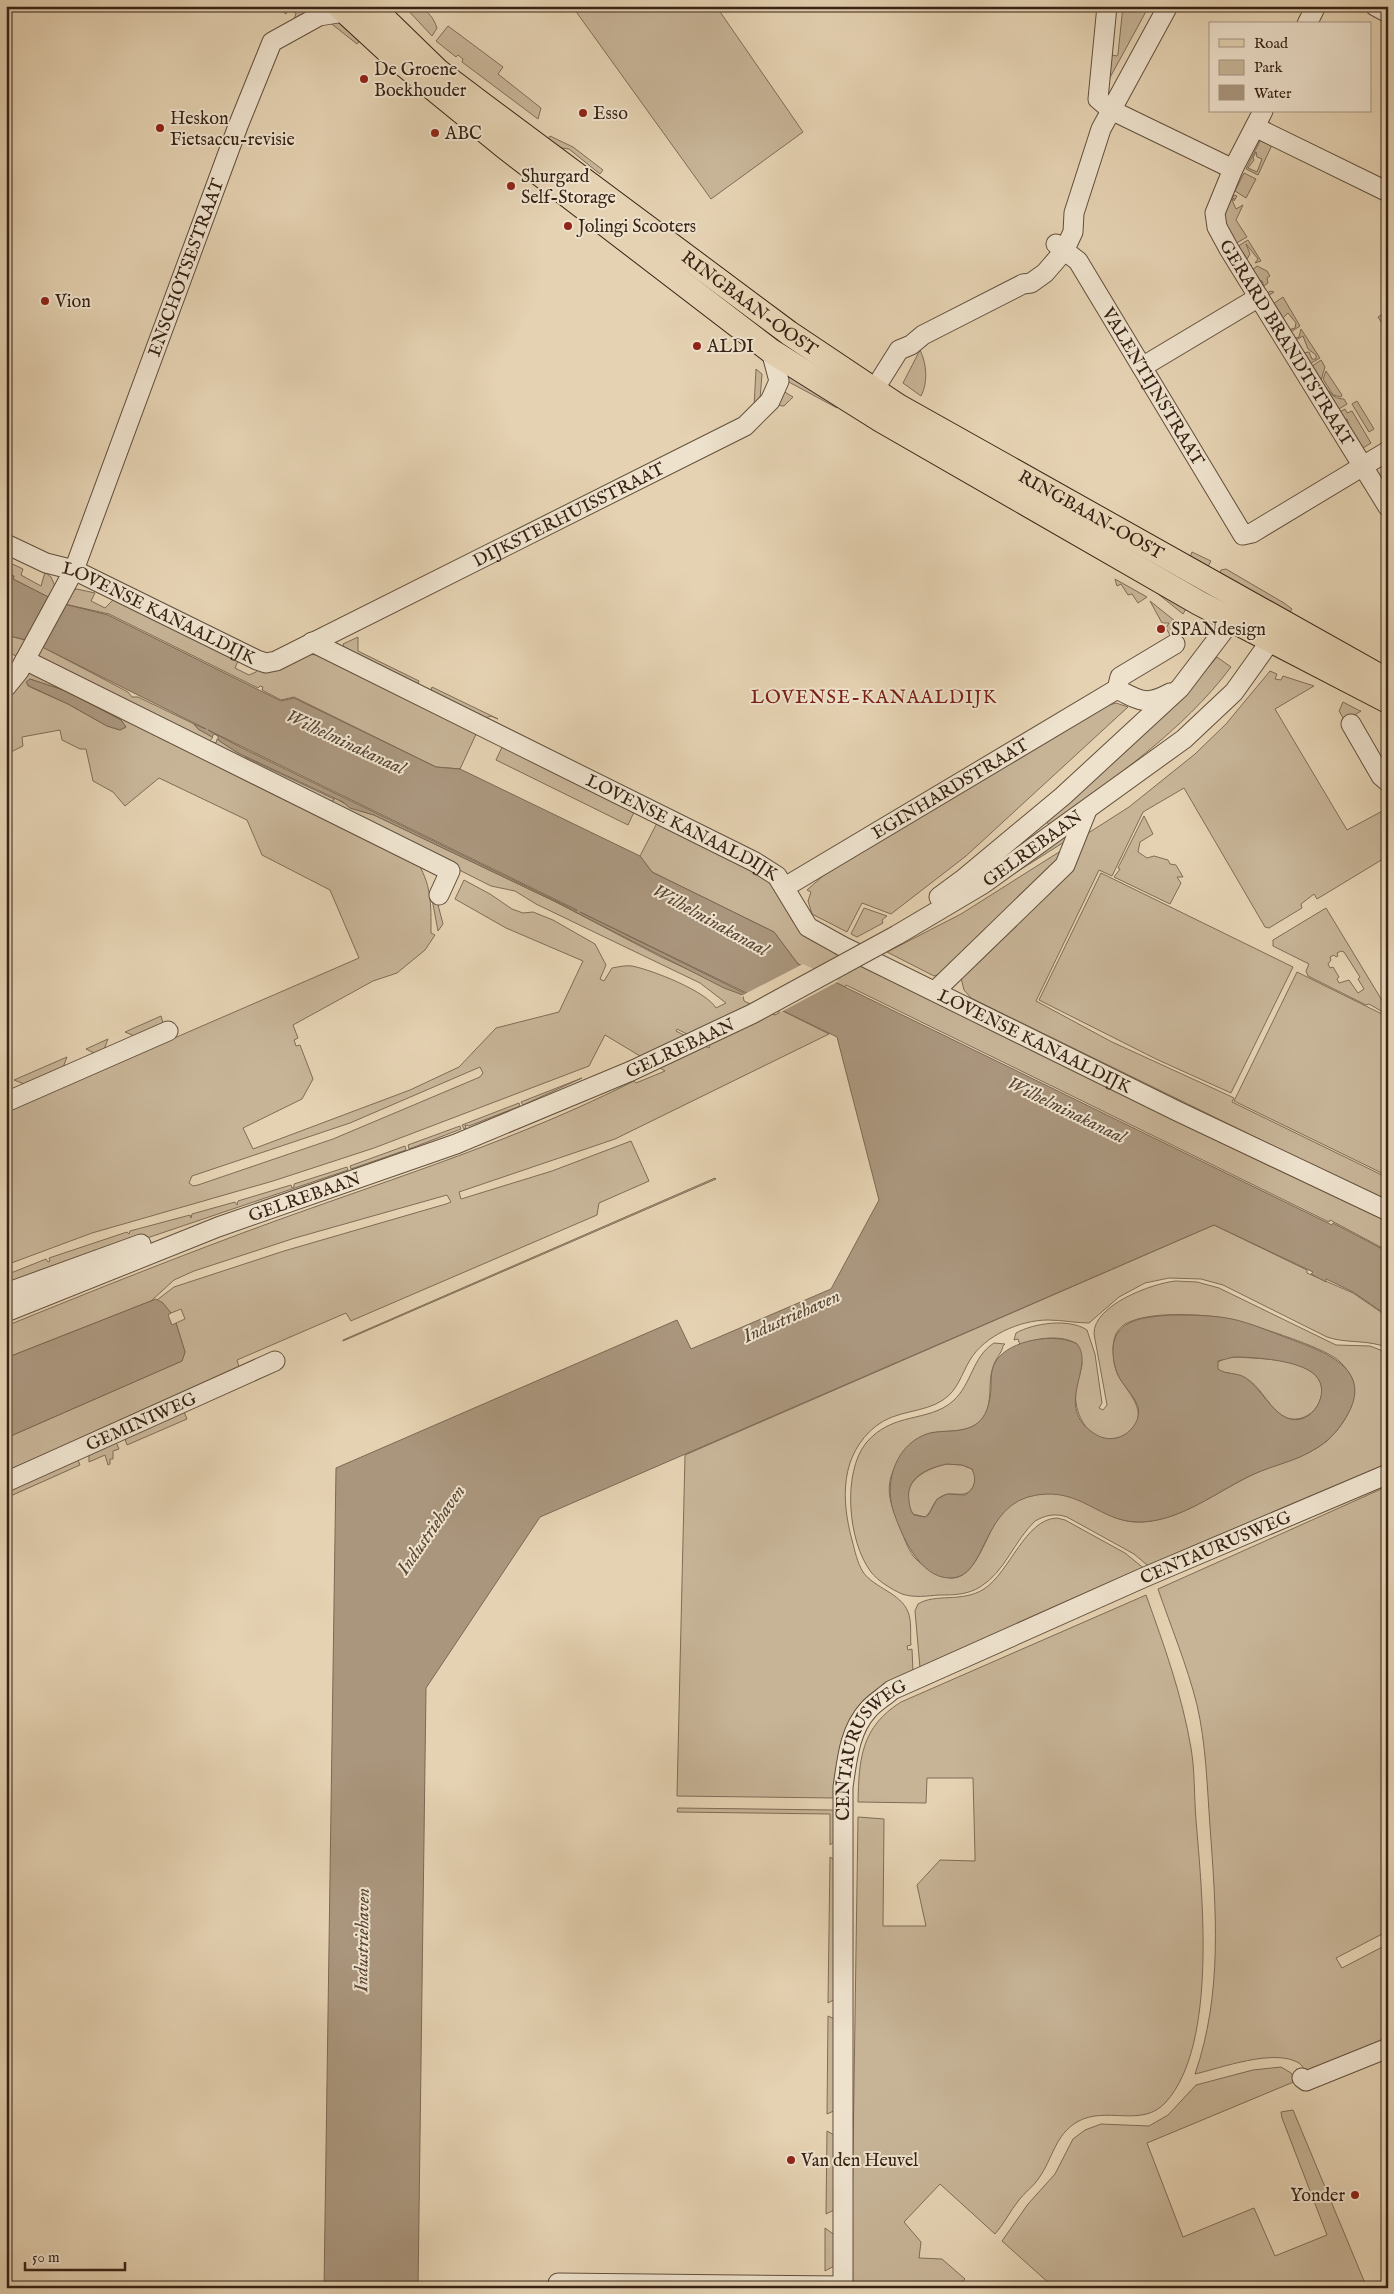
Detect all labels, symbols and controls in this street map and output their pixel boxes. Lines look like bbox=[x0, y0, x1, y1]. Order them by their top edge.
legend bbox=[1209, 22, 1372, 112]
text: Road bbox=[1254, 34, 1289, 53]
text: Park bbox=[1254, 58, 1284, 77]
place label: De Groene Boekhouder bbox=[374, 59, 467, 103]
marker: De Groene Boekhouder bbox=[358, 73, 370, 85]
text: Water bbox=[1254, 84, 1292, 103]
place label: Esso bbox=[593, 103, 628, 126]
marker: Esso bbox=[577, 107, 589, 119]
place label: Heskon Fietsaccu-revisie bbox=[170, 108, 295, 152]
marker: Heskon Fietsaccu-revisie bbox=[154, 122, 166, 134]
place label: ABC bbox=[444, 123, 482, 146]
marker: ABC bbox=[429, 127, 441, 139]
place label: Shurgard Self-Storage bbox=[521, 166, 616, 210]
street label: ENSCHOTSESTRAAT bbox=[144, 176, 230, 360]
marker: Shurgard Self-Storage bbox=[505, 180, 517, 192]
place label: Jolingi Scooters bbox=[576, 216, 696, 239]
marker: Jolingi Scooters bbox=[562, 220, 574, 232]
street label: GERARD BRANDTSTRAAT bbox=[1213, 236, 1358, 451]
street label: RINGBAAN-OOST bbox=[676, 247, 821, 362]
place label: Vion bbox=[54, 291, 91, 314]
marker: Vion bbox=[39, 295, 51, 307]
street label: VALENTIJNSTRAAT bbox=[1095, 303, 1209, 470]
place label: ALDI bbox=[706, 336, 754, 359]
marker: ALDI bbox=[691, 340, 703, 352]
street label: DIJKSTERHUISSTRAAT bbox=[470, 458, 669, 573]
street label: RINGBAAN-OOST bbox=[1014, 466, 1167, 566]
street label: LOVENSE KANAALDIJK bbox=[60, 557, 260, 671]
place label: SPANdesign bbox=[1171, 619, 1266, 642]
marker: SPANdesign bbox=[1155, 623, 1167, 635]
district label: LOVENSE-KANAALDIJK bbox=[750, 686, 998, 710]
water label: Wilhelminakanaal bbox=[282, 705, 410, 782]
street label: EGINHARDSTRAAT bbox=[868, 734, 1033, 846]
street label: LOVENSE KANAALDIJK bbox=[582, 770, 783, 887]
street label: GELREBAAN bbox=[979, 806, 1088, 893]
water label: Wilhelminakanaal bbox=[648, 879, 774, 963]
street label: LOVENSE KANAALDIJK bbox=[933, 985, 1135, 1100]
street label: GELREBAAN bbox=[623, 1014, 739, 1085]
water label: Wilhelminakanaal bbox=[1003, 1072, 1131, 1151]
street label: GELREBAAN bbox=[246, 1168, 365, 1228]
water label: Industriehaven bbox=[738, 1285, 844, 1349]
street label: GEMINIWEG bbox=[83, 1388, 201, 1458]
water label: Industriehaven bbox=[391, 1481, 471, 1581]
street label: CENTAURUSWEG bbox=[1137, 1506, 1295, 1591]
street label: CENTAURUSWEG bbox=[833, 1675, 911, 1821]
water label: Industriehaven bbox=[350, 1888, 376, 1993]
place label: Van den Heuvel bbox=[800, 2150, 918, 2173]
marker: Van den Heuvel bbox=[785, 2154, 797, 2166]
place label: Yonder bbox=[1290, 2185, 1345, 2208]
marker: Yonder bbox=[1349, 2189, 1361, 2201]
scale bar bbox=[25, 2239, 125, 2271]
text: 50 m bbox=[32, 2248, 60, 2267]

